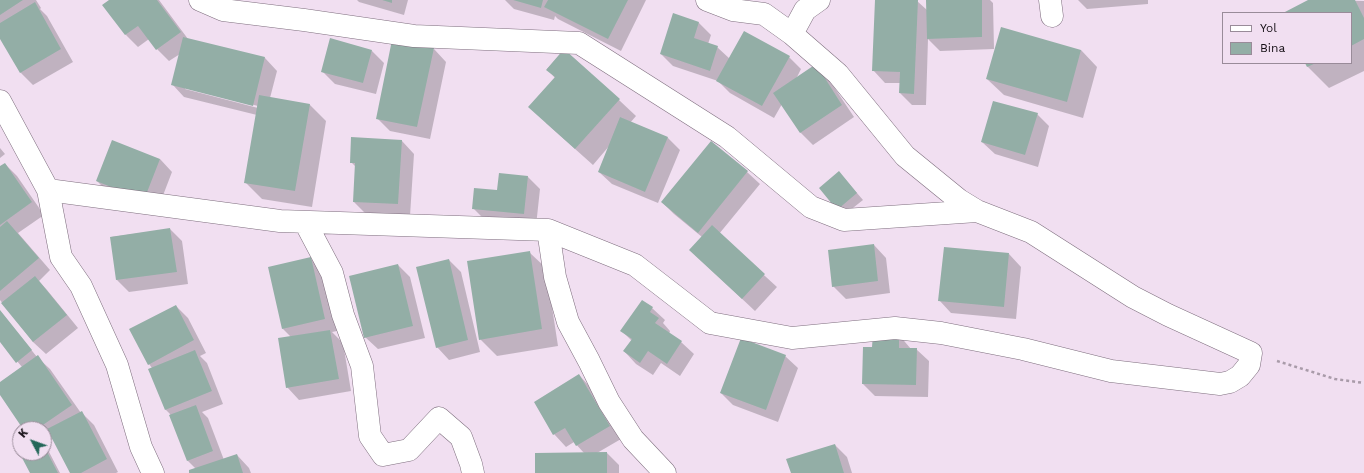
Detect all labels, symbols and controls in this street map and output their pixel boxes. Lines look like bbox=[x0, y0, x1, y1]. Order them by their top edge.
legend bbox=[1222, 12, 1352, 64]
text: Yol bbox=[1260, 21, 1277, 35]
text: Bina bbox=[1260, 41, 1285, 55]
north arrow bbox=[12, 421, 52, 461]
text: K bbox=[16, 426, 31, 441]

